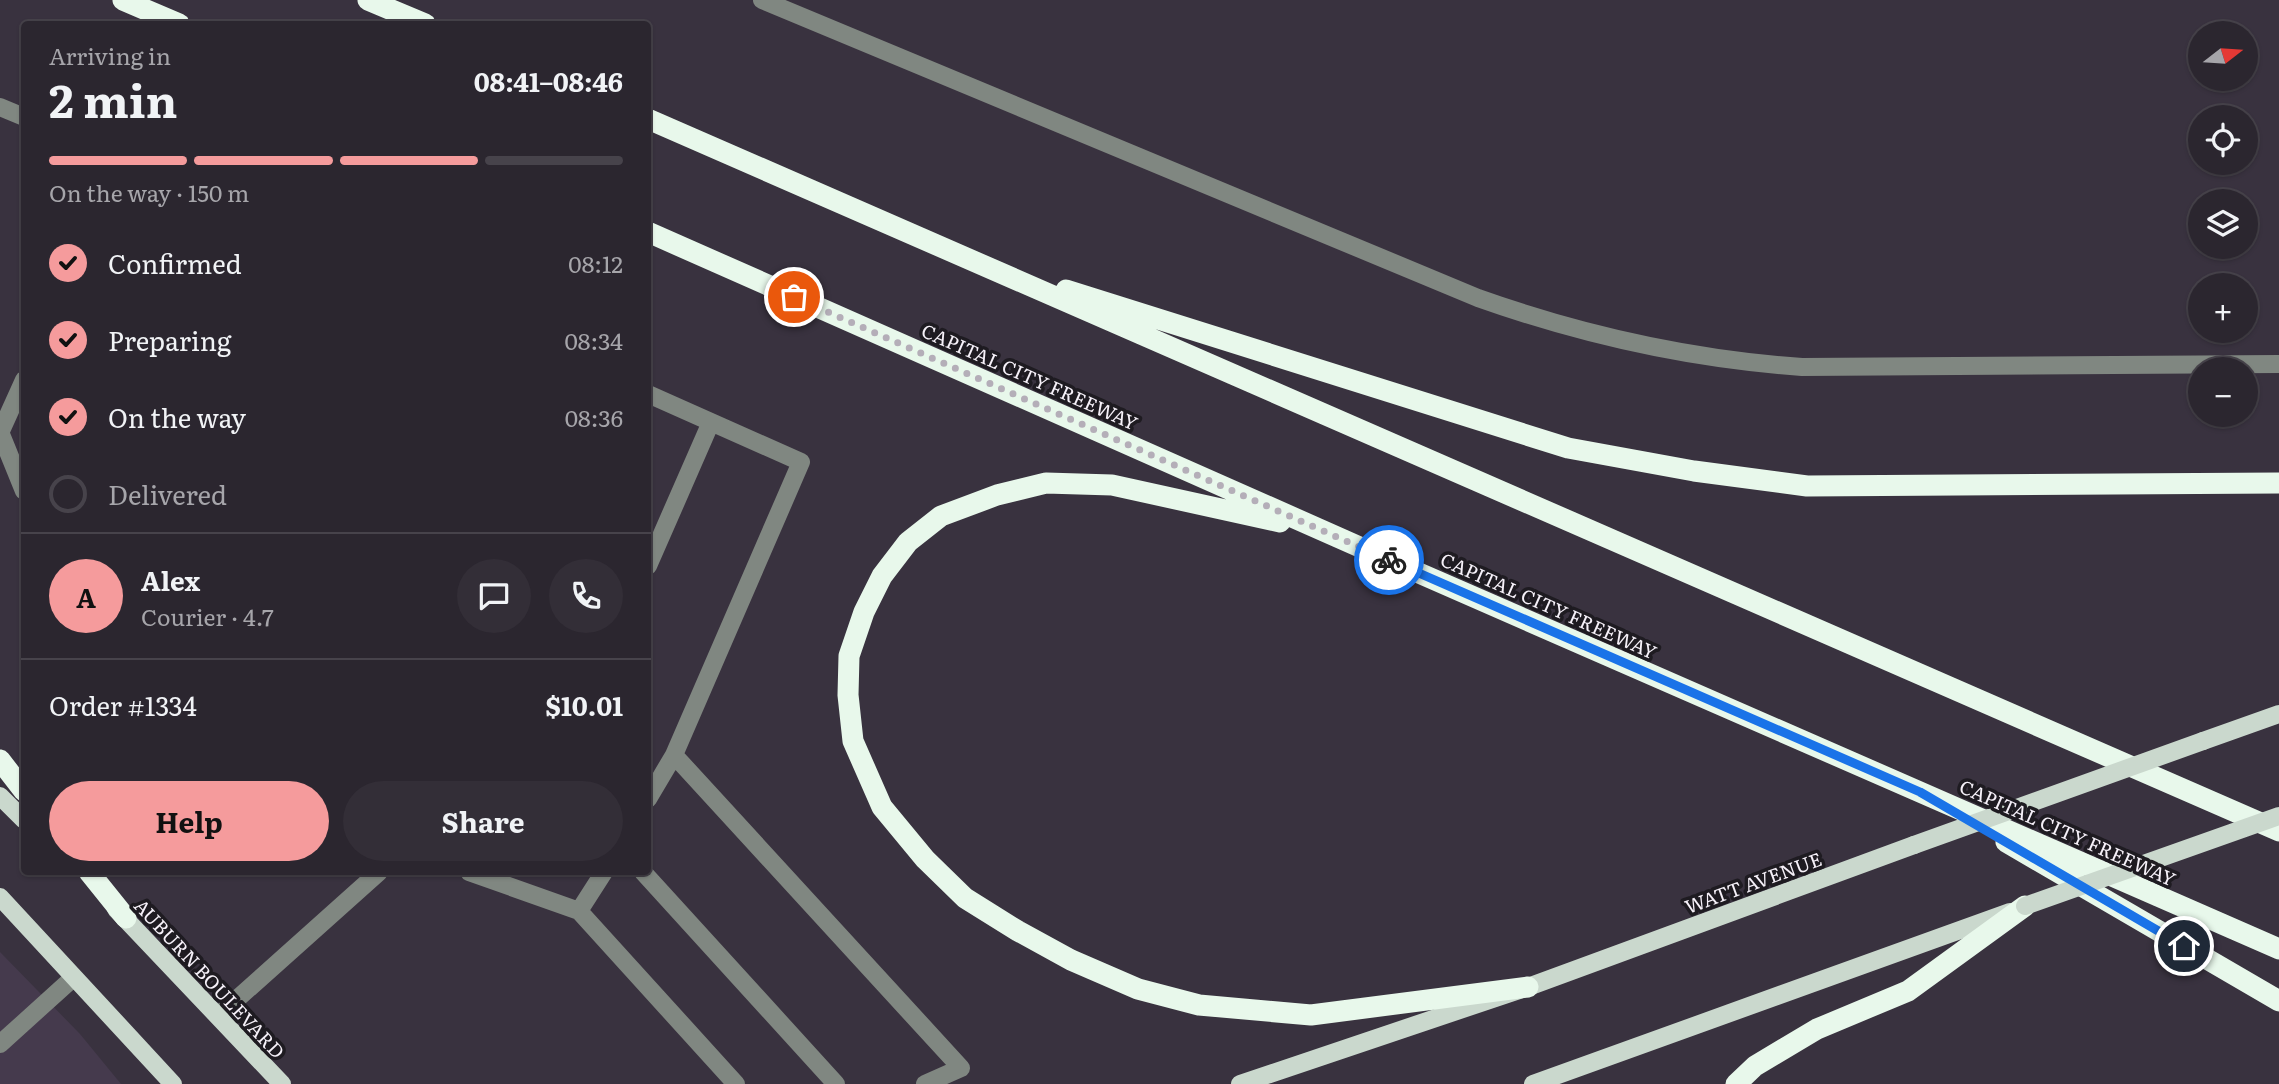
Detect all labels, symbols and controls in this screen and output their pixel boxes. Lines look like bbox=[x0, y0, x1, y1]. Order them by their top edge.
north arrow bbox=[2188, 21, 2258, 91]
map controls bbox=[2188, 21, 2258, 427]
text: Arriving in bbox=[49, 38, 171, 72]
text: 08:41–08:46 bbox=[474, 61, 623, 100]
text: 2 min bbox=[49, 64, 178, 132]
button: locate bbox=[2188, 105, 2258, 175]
text: On the way · 150 m bbox=[49, 175, 249, 209]
button: layers bbox=[2188, 189, 2258, 259]
text: Confirmed bbox=[108, 243, 242, 282]
icon: check bbox=[49, 244, 87, 282]
text: 08:12 bbox=[568, 246, 623, 280]
pin bbox=[764, 267, 824, 327]
button: + bbox=[2188, 273, 2258, 343]
icon: bag bbox=[775, 278, 813, 316]
street label: CAPITAL CITY FREEWAY bbox=[917, 316, 1143, 437]
text: Preparing bbox=[108, 320, 231, 359]
icon: check bbox=[49, 321, 87, 359]
text: 08:34 bbox=[565, 323, 623, 357]
button: − bbox=[2188, 357, 2258, 427]
text: On the way bbox=[108, 397, 246, 436]
icon: check bbox=[49, 398, 87, 436]
text: 08:36 bbox=[565, 400, 623, 434]
text: Delivered bbox=[108, 474, 227, 513]
courier bbox=[1354, 525, 1424, 595]
icon: bike bbox=[1370, 541, 1408, 579]
street label: CAPITAL CITY FREEWAY bbox=[1436, 545, 1662, 666]
button: chat bbox=[457, 559, 531, 633]
button: phone bbox=[549, 559, 623, 633]
text: Alex bbox=[141, 560, 200, 599]
text: A bbox=[76, 577, 96, 616]
text: Courier · 4.7 bbox=[141, 599, 274, 633]
text: Order #1334 bbox=[49, 685, 197, 724]
text: $10.01 bbox=[545, 685, 623, 724]
street label: CAPITAL CITY FREEWAY bbox=[1955, 772, 2181, 893]
button: Help bbox=[49, 781, 329, 861]
button: Share bbox=[343, 781, 623, 861]
street label: WATT AVENUE bbox=[1681, 844, 1825, 920]
street label: AUBURN BOULEVARD bbox=[128, 892, 292, 1064]
pin bbox=[2154, 916, 2214, 976]
icon: home bbox=[2165, 927, 2203, 965]

